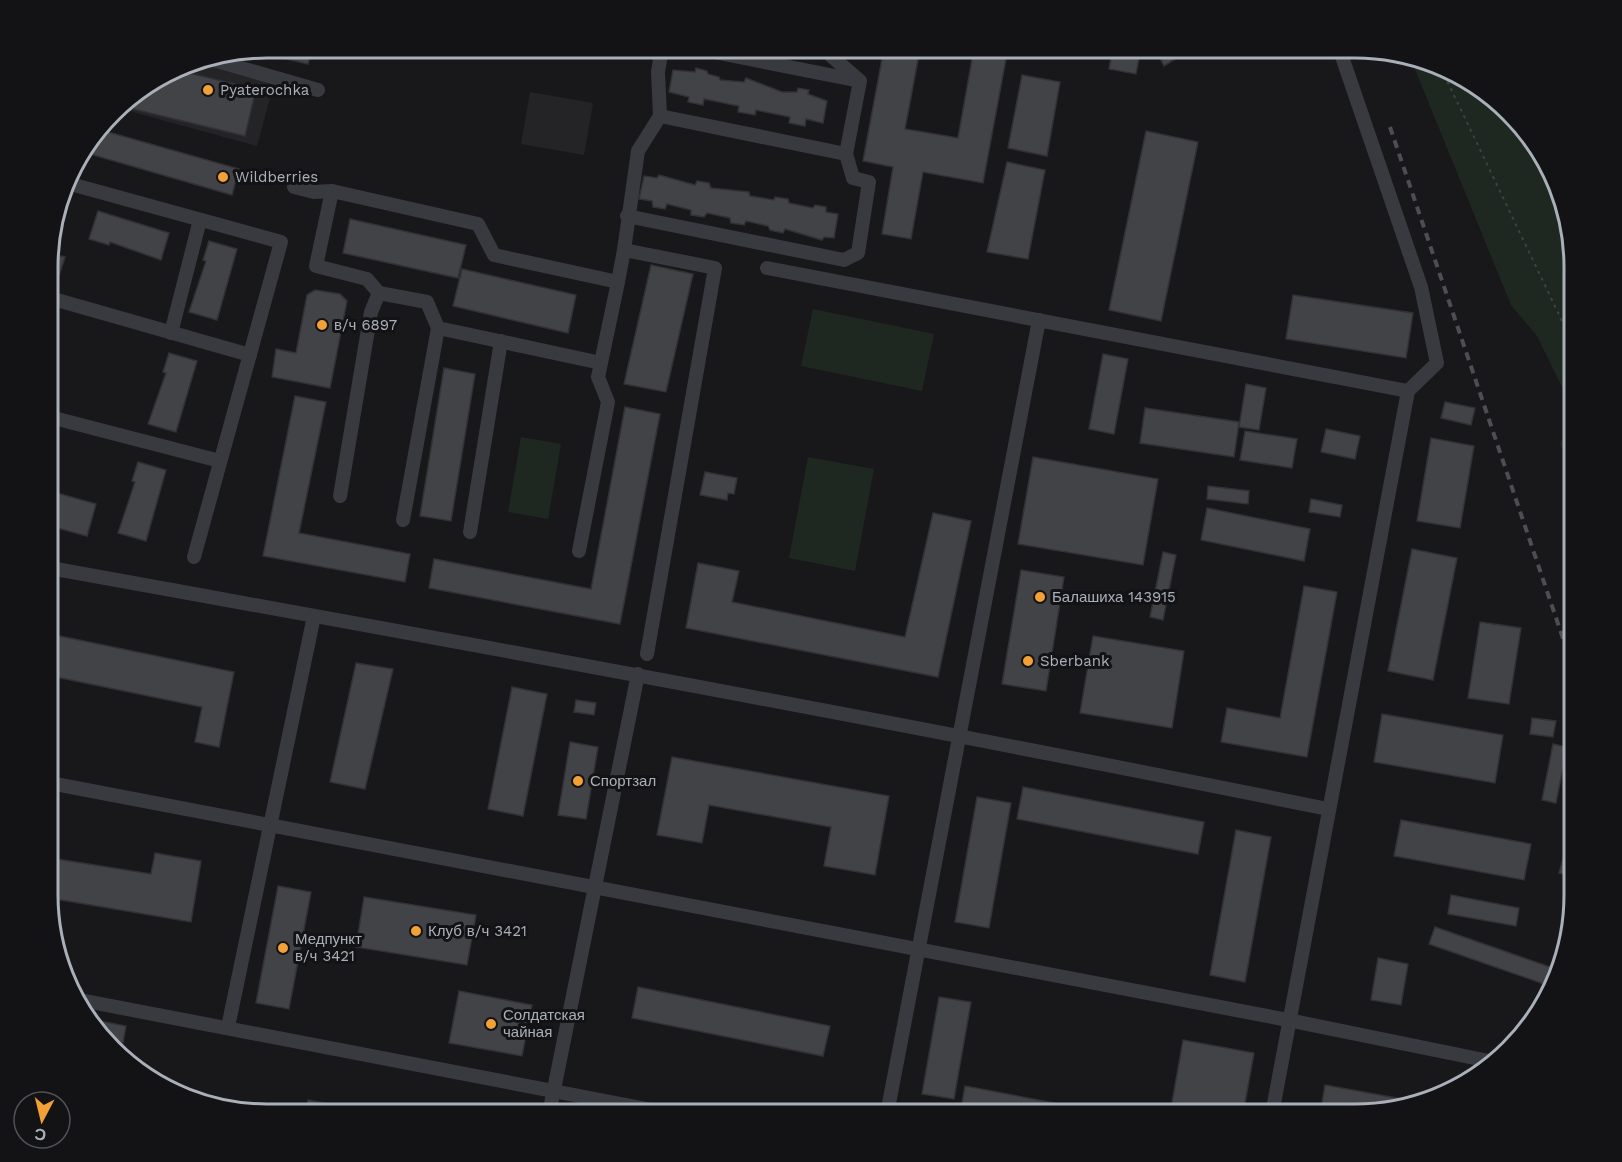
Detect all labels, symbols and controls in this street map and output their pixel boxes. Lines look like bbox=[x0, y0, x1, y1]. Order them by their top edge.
place label: Pyaterochka bbox=[220, 81, 310, 99]
marker: Pyaterochka bbox=[201, 83, 215, 97]
place label: Wildberries bbox=[235, 168, 318, 186]
marker: Wildberries bbox=[216, 170, 230, 184]
place label: в/ч 6897 bbox=[334, 316, 397, 334]
marker: в/ч 6897 bbox=[315, 318, 329, 332]
place label: Балашиха 143915 bbox=[1052, 588, 1176, 606]
marker: Балашиха 143915 bbox=[1033, 590, 1047, 604]
place label: Sberbank bbox=[1040, 652, 1110, 670]
marker: Sberbank bbox=[1021, 654, 1035, 668]
place label: Спортзал bbox=[590, 772, 656, 790]
marker: Спортзал bbox=[571, 774, 585, 788]
place label: Клуб в/ч 3421 bbox=[428, 922, 527, 940]
marker: Клуб в/ч 3421 bbox=[409, 924, 423, 938]
place label: Медпункт в/ч 3421 bbox=[295, 930, 362, 965]
marker: Медпункт в/ч 3421 bbox=[276, 941, 290, 955]
place label: Солдатская чайная bbox=[503, 1006, 585, 1041]
marker: Солдатская чайная bbox=[484, 1017, 498, 1031]
north arrow bbox=[12, 1090, 72, 1150]
text: С bbox=[33, 1124, 47, 1145]

